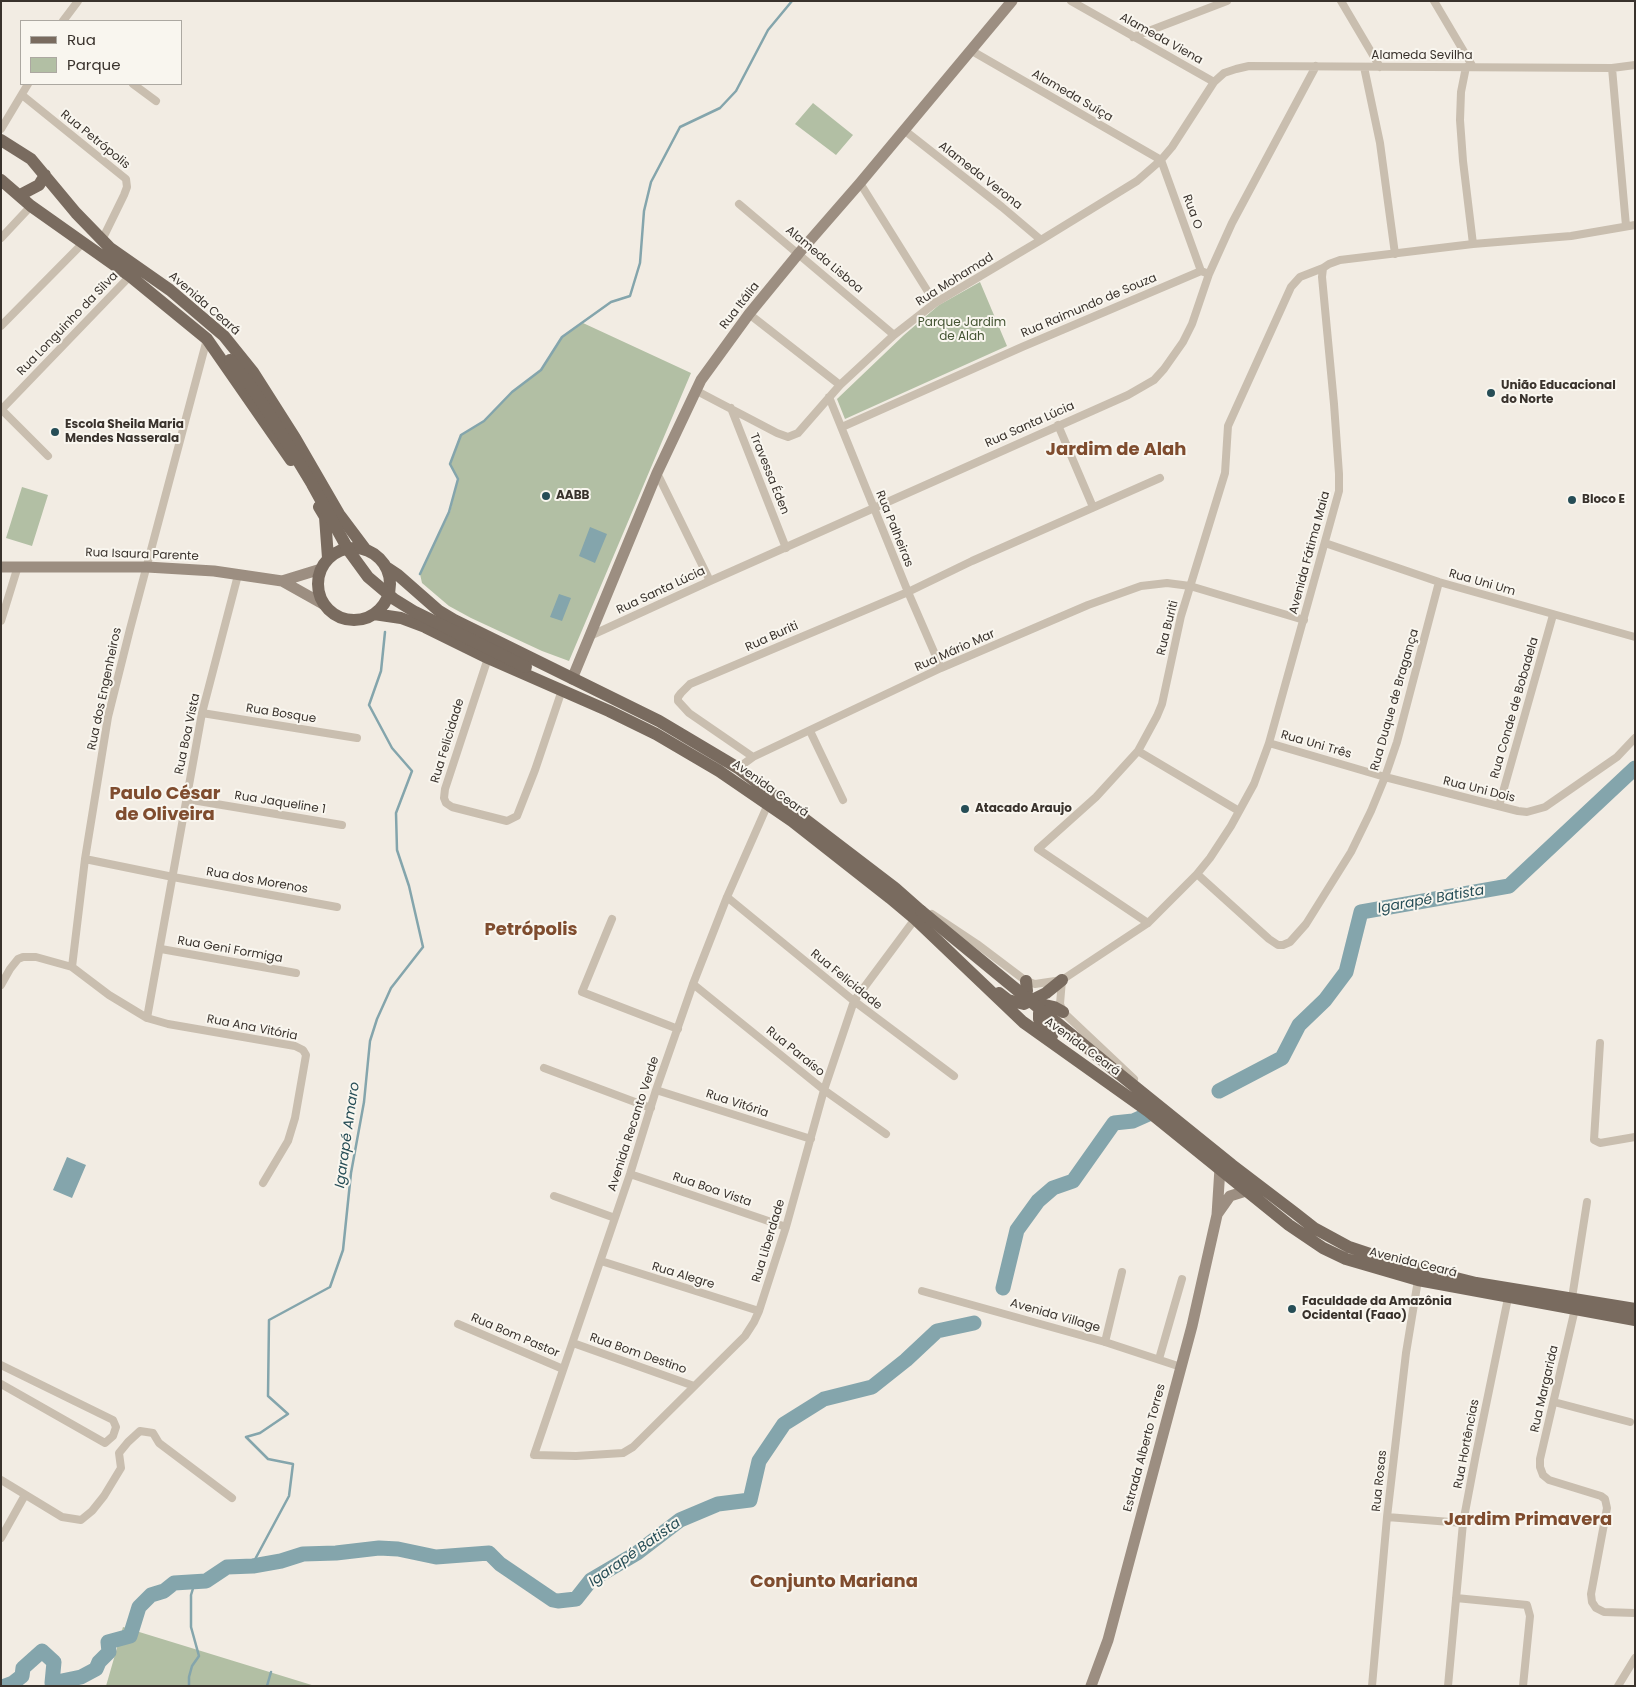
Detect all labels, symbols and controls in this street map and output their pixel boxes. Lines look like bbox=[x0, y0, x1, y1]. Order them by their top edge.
street label: Alameda Viena bbox=[1117, 10, 1205, 68]
legend bbox=[20, 20, 182, 85]
text: Rua bbox=[67, 29, 96, 50]
street label: Alameda Sevilha bbox=[1371, 49, 1473, 63]
text: Parque bbox=[67, 54, 120, 75]
street label: Alameda Suíça bbox=[1029, 67, 1115, 125]
street label: Rua Petrópolis bbox=[57, 108, 133, 172]
street label: Alameda Verona bbox=[935, 139, 1025, 213]
street label: Rua O bbox=[1179, 193, 1205, 231]
street label: Alameda Lisboa bbox=[782, 223, 866, 297]
street label: Rua Mohamad bbox=[914, 250, 996, 310]
street label: Rua Longuinho da Silva bbox=[15, 269, 121, 379]
street label: Avenida Ceará bbox=[165, 269, 243, 339]
street label: Rua Raimundo de Souza bbox=[1019, 271, 1159, 341]
street label: Rua Itália bbox=[717, 280, 763, 332]
park label: Parque Jardim de Alah bbox=[918, 316, 1006, 344]
place label: União Educacional do Norte bbox=[1501, 379, 1616, 407]
marker: União Educacional do Norte bbox=[1485, 387, 1497, 399]
street label: Rua Santa Lúcia bbox=[983, 399, 1077, 451]
place label: Escola Sheila Maria Mendes Nasserala bbox=[65, 418, 184, 446]
marker: Escola Sheila Maria Mendes Nasserala bbox=[49, 426, 61, 438]
street label: Travessa Éden bbox=[746, 431, 792, 517]
district label: Jardim de Alah bbox=[1046, 439, 1186, 461]
place label: AABB bbox=[556, 489, 590, 503]
street label: Rua Palheiras bbox=[872, 489, 916, 569]
marker: AABB bbox=[540, 490, 552, 502]
street label: Avenida Fátima Maia bbox=[1287, 490, 1333, 616]
place label: Bloco E bbox=[1582, 493, 1625, 507]
marker: Bloco E bbox=[1566, 494, 1578, 506]
street label: Rua Isaura Parente bbox=[85, 546, 199, 564]
street label: Rua Santa Lúcia bbox=[614, 564, 708, 618]
street label: Rua Uni Um bbox=[1447, 567, 1517, 599]
street label: Rua Buriti bbox=[1154, 599, 1182, 657]
street label: Rua Buriti bbox=[743, 619, 801, 655]
street label: Rua dos Engenheiros bbox=[85, 626, 125, 752]
street label: Rua Mário Mar bbox=[913, 627, 997, 675]
street label: Rua Duque de Bragança bbox=[1368, 627, 1422, 773]
street label: Rua Conde de Bobadela bbox=[1488, 636, 1542, 780]
street label: Rua Boa Vista bbox=[172, 692, 204, 776]
street label: Rua Felicidade bbox=[428, 697, 468, 785]
street label: Rua Bosque bbox=[245, 701, 317, 727]
street label: Rua Uni Três bbox=[1279, 728, 1353, 762]
street label: Avenida Ceará bbox=[729, 757, 811, 821]
street label: Rua Uni Dois bbox=[1442, 774, 1516, 806]
district label: Paulo César de Oliveira bbox=[110, 783, 220, 826]
street label: Rua Jaqueline 1 bbox=[233, 789, 327, 817]
place label: Atacado Araujo bbox=[975, 802, 1072, 816]
marker: Atacado Araujo bbox=[959, 803, 971, 815]
street label: Rua dos Morenos bbox=[205, 865, 309, 897]
water label: Igarapé Batista bbox=[1376, 882, 1486, 918]
district label: Petrópolis bbox=[484, 919, 578, 941]
street label: Rua Geni Formiga bbox=[176, 934, 284, 966]
street label: Rua Felicidade bbox=[807, 947, 885, 1013]
street label: Rua Ana Vitória bbox=[205, 1012, 299, 1044]
street label: Avenida Ceará bbox=[1041, 1015, 1123, 1079]
street label: Rua Paraíso bbox=[763, 1024, 827, 1080]
street label: Avenida Recanto Verde bbox=[605, 1055, 663, 1193]
water label: Igarapé Amaro bbox=[332, 1081, 364, 1189]
street label: Rua Vitória bbox=[704, 1087, 770, 1121]
street label: Rua Boa Vista bbox=[671, 1170, 753, 1210]
street label: Rua Liberdade bbox=[750, 1198, 788, 1284]
street label: Avenida Ceará bbox=[1368, 1245, 1458, 1281]
street label: Rua Alegre bbox=[650, 1260, 716, 1292]
place label: Faculdade da Amazônia Ocidental (Faao) bbox=[1302, 1295, 1452, 1323]
street label: Avenida Village bbox=[1008, 1296, 1102, 1336]
marker: Faculdade da Amazônia Ocidental (Faao) bbox=[1286, 1303, 1298, 1315]
street label: Rua Bom Pastor bbox=[469, 1311, 561, 1361]
street label: Rua Bom Destino bbox=[588, 1331, 688, 1377]
street label: Rua Margarida bbox=[1528, 1344, 1562, 1434]
street label: Estrada Alberto Torres bbox=[1121, 1382, 1169, 1514]
street label: Rua Hortências bbox=[1451, 1398, 1483, 1490]
street label: Rua Rosas bbox=[1370, 1449, 1390, 1513]
district label: Jardim Primavera bbox=[1444, 1509, 1612, 1531]
water label: Igarapé Batista bbox=[586, 1515, 684, 1591]
district label: Conjunto Mariana bbox=[750, 1571, 918, 1593]

